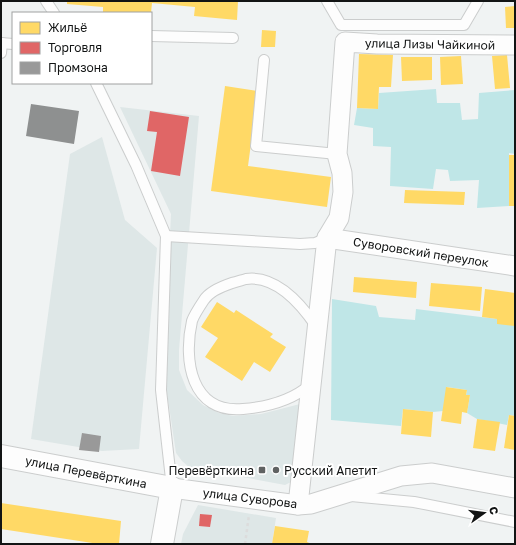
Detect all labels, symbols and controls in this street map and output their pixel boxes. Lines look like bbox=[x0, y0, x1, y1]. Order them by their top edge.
legend bbox=[12, 12, 152, 84]
text: Жильё bbox=[48, 20, 87, 35]
street label: улица Лизы Чайкиной bbox=[365, 35, 495, 53]
text: Торговля bbox=[48, 40, 102, 55]
text: Промзона bbox=[48, 60, 108, 75]
street label: Суворовский переулок bbox=[352, 234, 490, 270]
street label: улица Перевёрткина bbox=[24, 453, 148, 491]
place label: Перевёрткина bbox=[168, 463, 254, 478]
place label: Русский Апетит bbox=[284, 463, 377, 478]
marker: Перевёрткина bbox=[257, 465, 267, 475]
marker: Русский Апетит bbox=[271, 465, 281, 475]
street label: улица Суворова bbox=[202, 485, 298, 511]
north arrow bbox=[464, 493, 504, 533]
text: С bbox=[487, 505, 501, 516]

